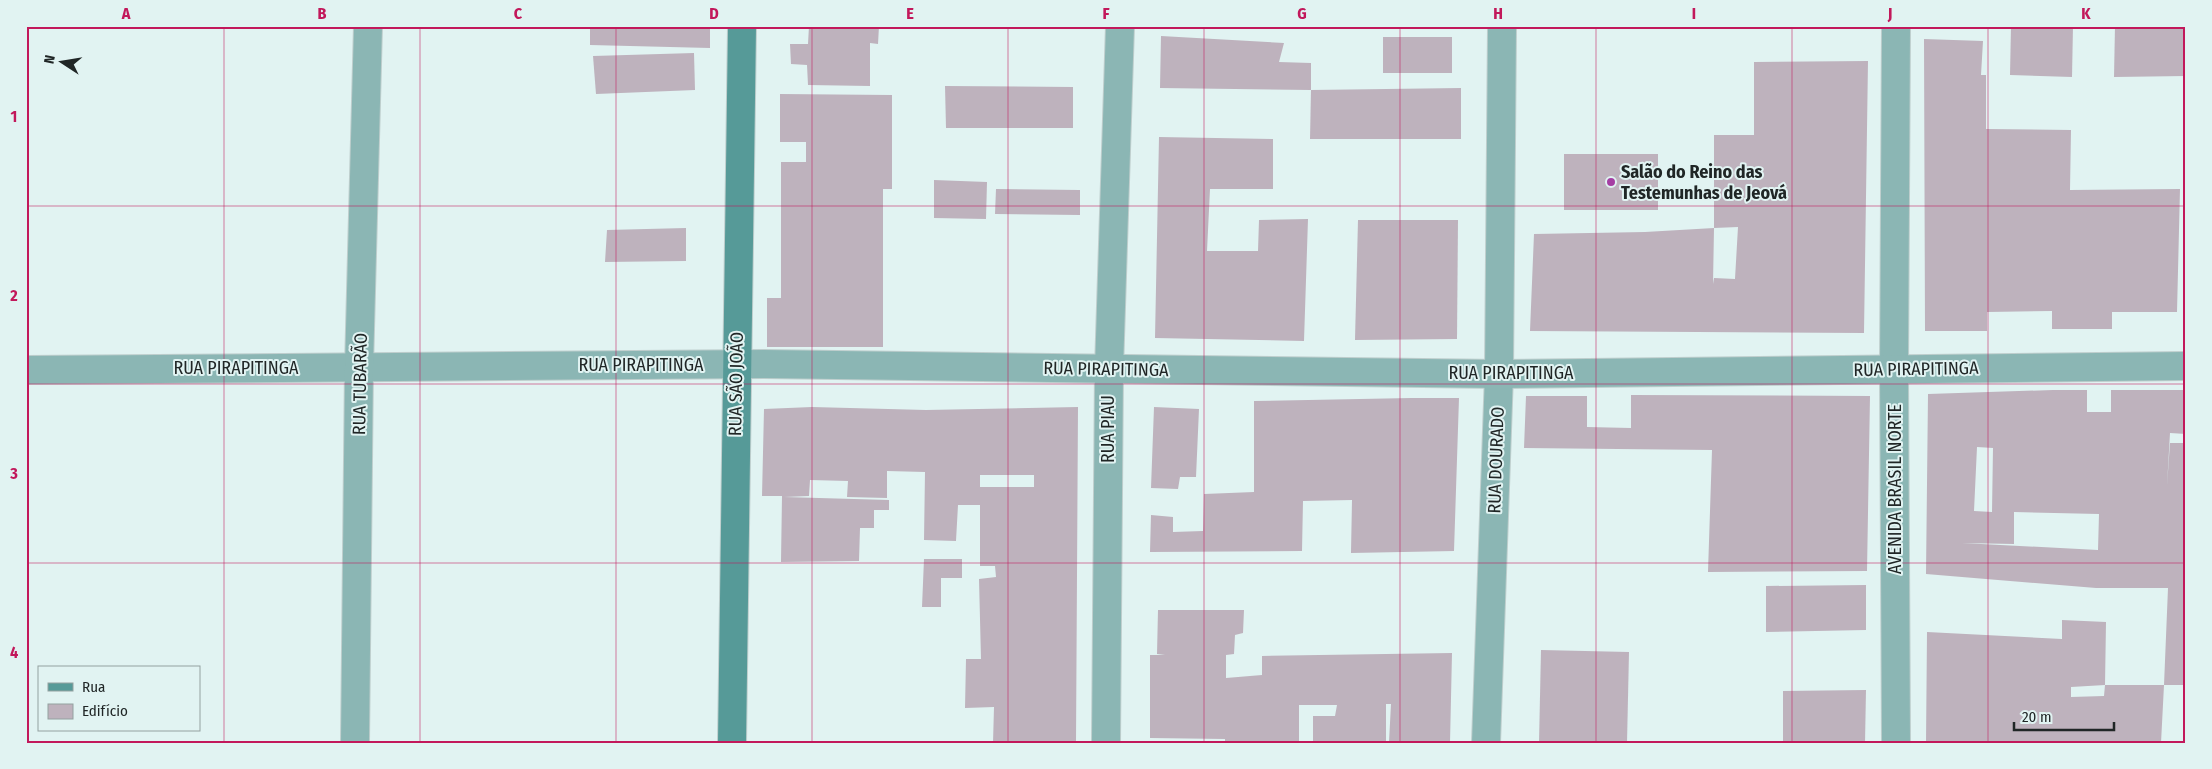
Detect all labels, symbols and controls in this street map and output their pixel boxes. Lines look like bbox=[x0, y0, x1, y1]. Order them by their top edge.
text: A bbox=[121, 4, 131, 23]
text: B bbox=[318, 4, 327, 23]
text: C bbox=[514, 4, 523, 23]
text: D bbox=[709, 4, 719, 23]
text: E bbox=[906, 4, 914, 23]
text: F bbox=[1102, 4, 1110, 23]
text: G bbox=[1297, 4, 1307, 23]
text: H bbox=[1493, 4, 1503, 23]
text: I bbox=[1692, 4, 1696, 23]
text: J bbox=[1887, 4, 1892, 23]
text: K bbox=[2081, 4, 2091, 23]
north arrow bbox=[38, 38, 88, 88]
text: N bbox=[41, 54, 59, 65]
text: 1 bbox=[11, 107, 17, 126]
place label: Salão do Reino das Testemunhas de Jeová bbox=[1621, 161, 1787, 204]
marker: Salão do Reino das Testemunhas de Jeová bbox=[1605, 176, 1617, 188]
text: 2 bbox=[9, 286, 18, 305]
street label: RUA SÃO JOÃO bbox=[724, 332, 748, 436]
street label: RUA TUBARÃO bbox=[348, 333, 372, 435]
street label: RUA PIRAPITINGA bbox=[578, 354, 704, 376]
street label: RUA PIRAPITINGA bbox=[173, 357, 299, 379]
street label: RUA PIRAPITINGA bbox=[1043, 357, 1169, 381]
street label: RUA PIRAPITINGA bbox=[1853, 357, 1979, 381]
street label: RUA PIRAPITINGA bbox=[1448, 362, 1574, 384]
street label: RUA PIAU bbox=[1097, 395, 1119, 463]
street label: AVENIDA BRASIL NORTE bbox=[1884, 404, 1906, 574]
street label: RUA DOURADO bbox=[1483, 406, 1509, 514]
text: 3 bbox=[9, 464, 18, 483]
text: 4 bbox=[10, 643, 18, 662]
legend bbox=[38, 666, 200, 732]
text: Rua bbox=[82, 678, 105, 696]
scale bar bbox=[2014, 699, 2114, 731]
text: Edifício bbox=[82, 702, 128, 720]
text: 20 m bbox=[2022, 708, 2052, 726]

